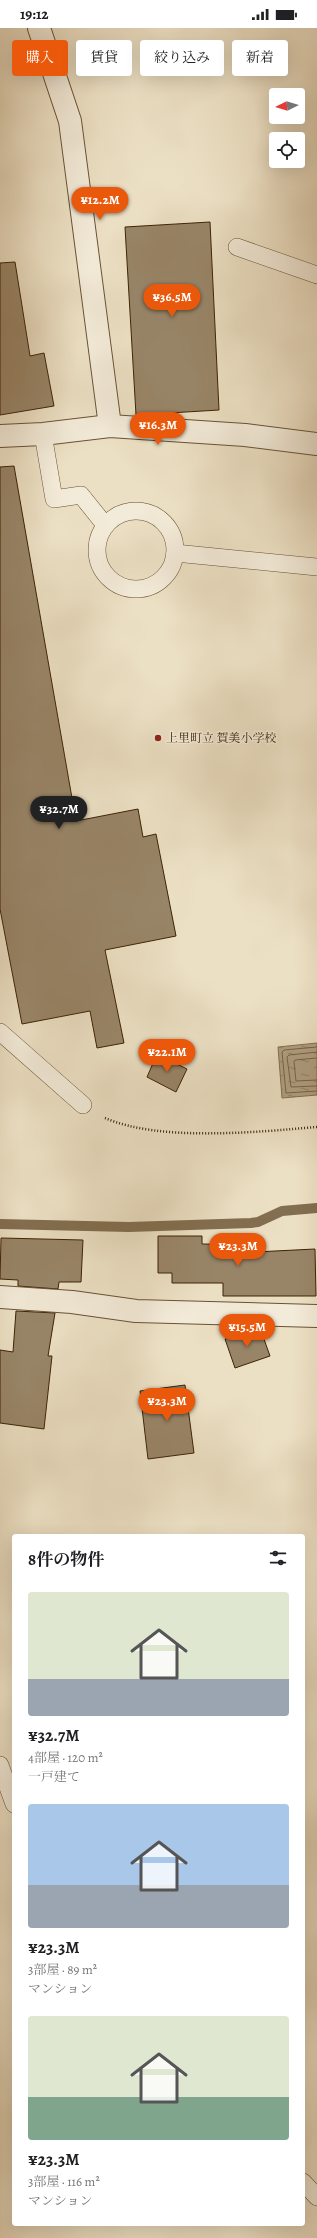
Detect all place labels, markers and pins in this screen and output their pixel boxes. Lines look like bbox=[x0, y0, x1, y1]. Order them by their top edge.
pin: ¥12.2M bbox=[67, 187, 133, 221]
pin: ¥36.5M bbox=[139, 284, 205, 318]
pin: ¥16.3M bbox=[125, 412, 191, 446]
place label: 上里町立 賀美小学校 bbox=[166, 730, 276, 746]
marker: 上里町立 賀美小学校 bbox=[153, 733, 163, 743]
pin: ¥32.7M bbox=[26, 796, 92, 830]
pin: ¥22.1M bbox=[134, 1039, 200, 1073]
pin: ¥23.3M bbox=[205, 1233, 271, 1267]
pin: ¥15.5M bbox=[214, 1314, 280, 1348]
pin: ¥23.3M bbox=[134, 1388, 200, 1422]

